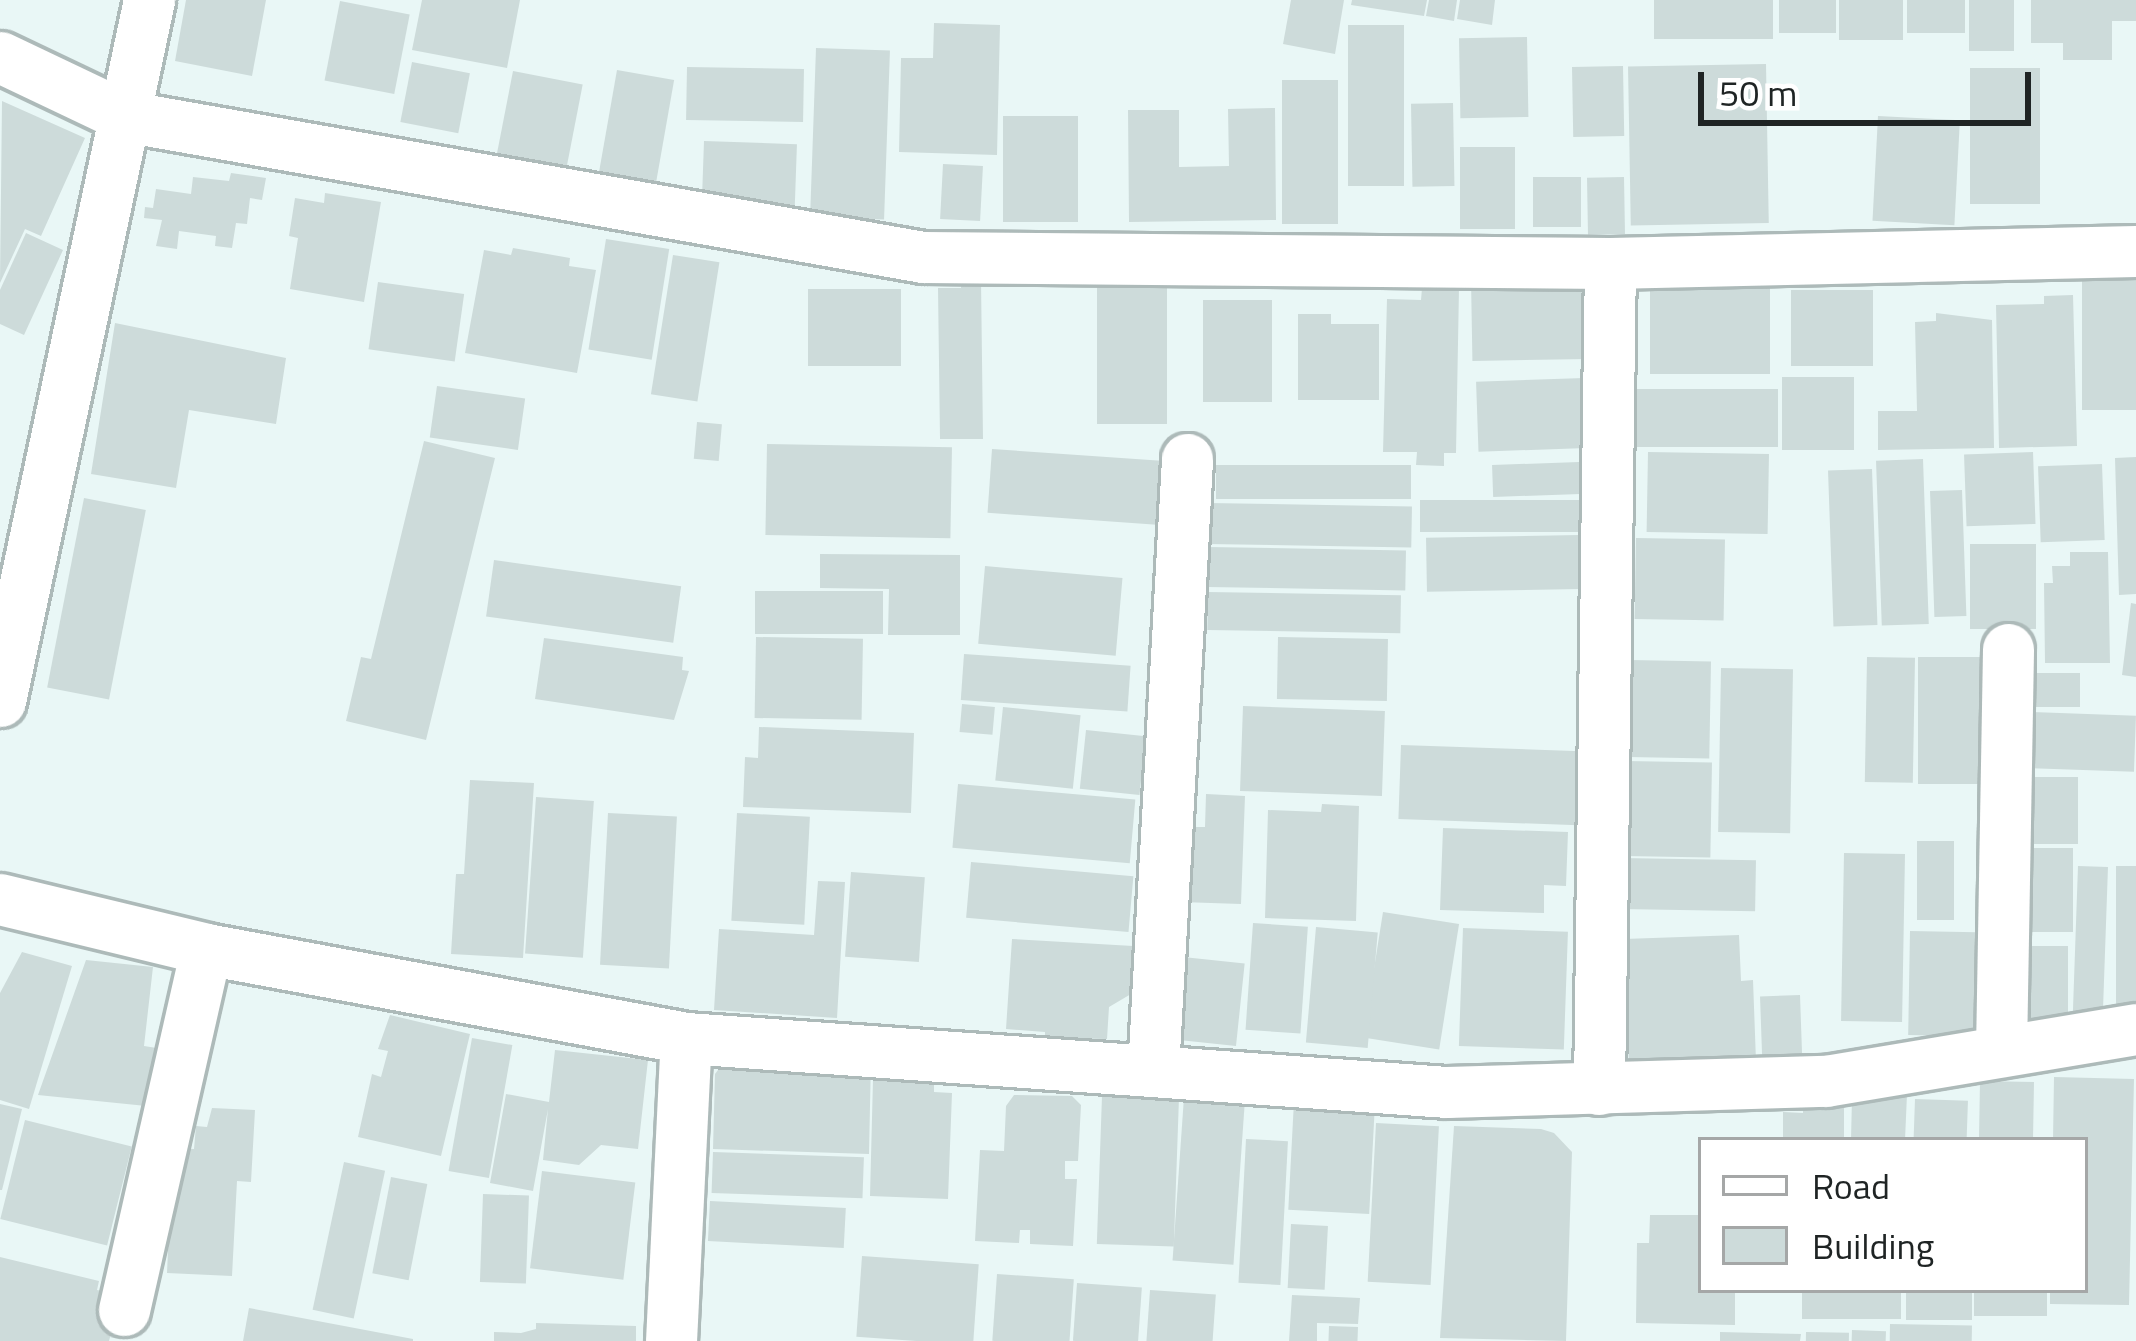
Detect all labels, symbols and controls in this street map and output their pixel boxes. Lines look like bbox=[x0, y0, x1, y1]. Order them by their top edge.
scale bar bbox=[1704, 48, 2037, 122]
text: 50 m bbox=[1719, 65, 1797, 120]
legend bbox=[1698, 1137, 2088, 1293]
text: Road bbox=[1812, 1158, 1890, 1213]
text: Building bbox=[1812, 1218, 1934, 1273]

